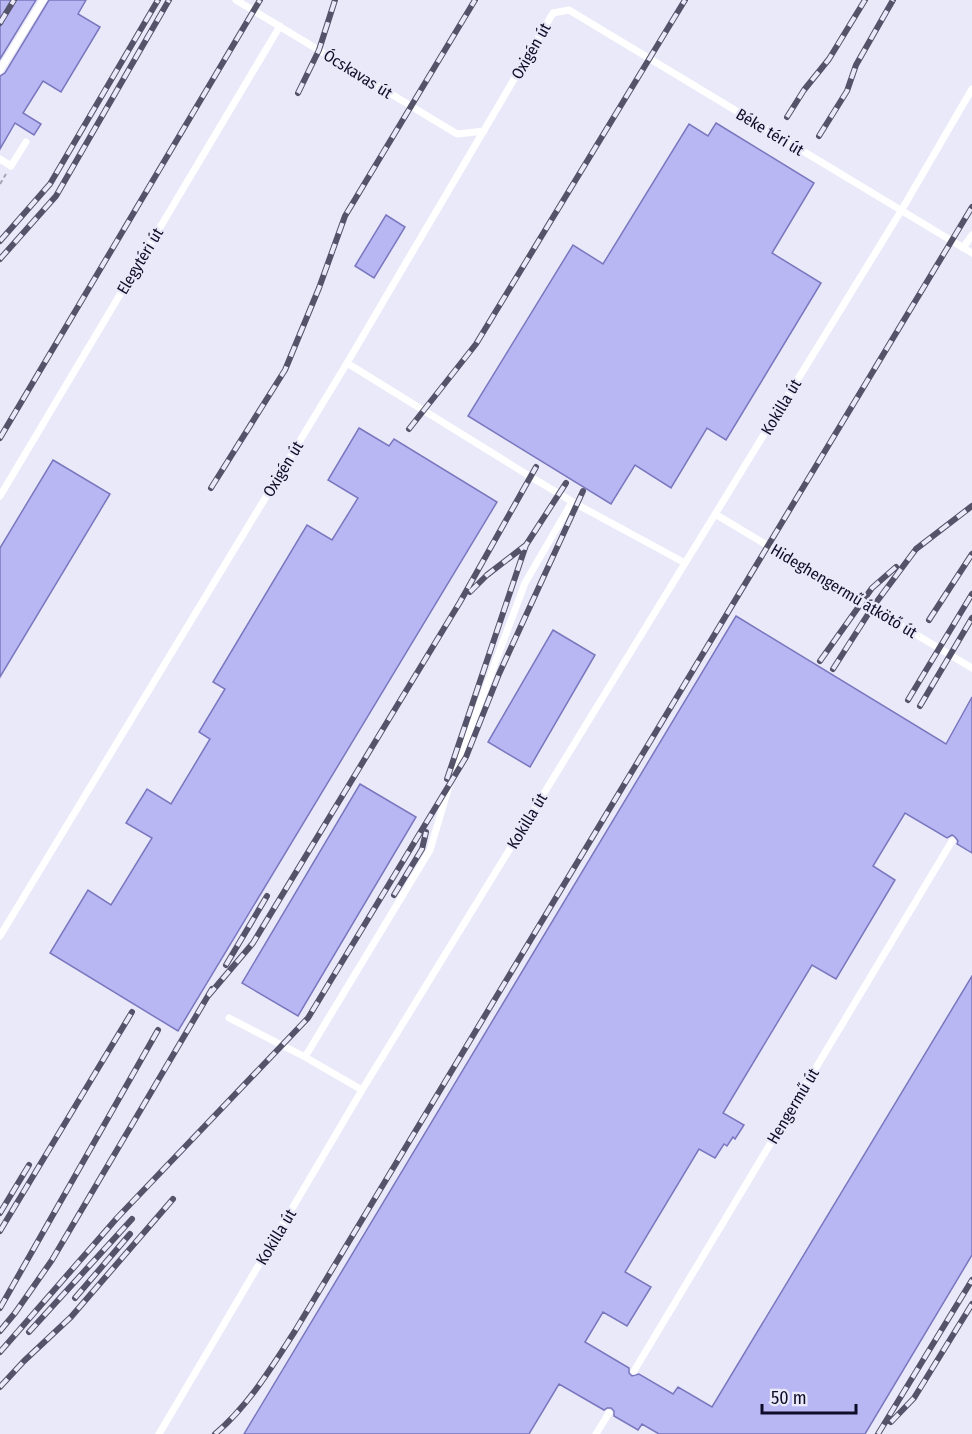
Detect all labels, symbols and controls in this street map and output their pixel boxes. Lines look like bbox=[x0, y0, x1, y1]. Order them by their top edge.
street label: Oxigén út bbox=[507, 19, 555, 83]
street label: Ócskavas út bbox=[320, 45, 396, 103]
street label: Béke téri út bbox=[733, 104, 808, 160]
street label: Elegytéri út bbox=[113, 224, 168, 298]
street label: Kokilla út bbox=[757, 375, 805, 438]
street label: Oxigén út bbox=[259, 437, 307, 500]
street label: Hideghengermű átkötő út bbox=[767, 540, 921, 643]
street label: Kokilla út bbox=[503, 789, 551, 852]
street label: Hengermű út bbox=[763, 1064, 823, 1147]
street label: Kokilla út bbox=[252, 1205, 300, 1268]
scale bar bbox=[762, 1377, 856, 1415]
text: 50 m bbox=[771, 1387, 807, 1409]

